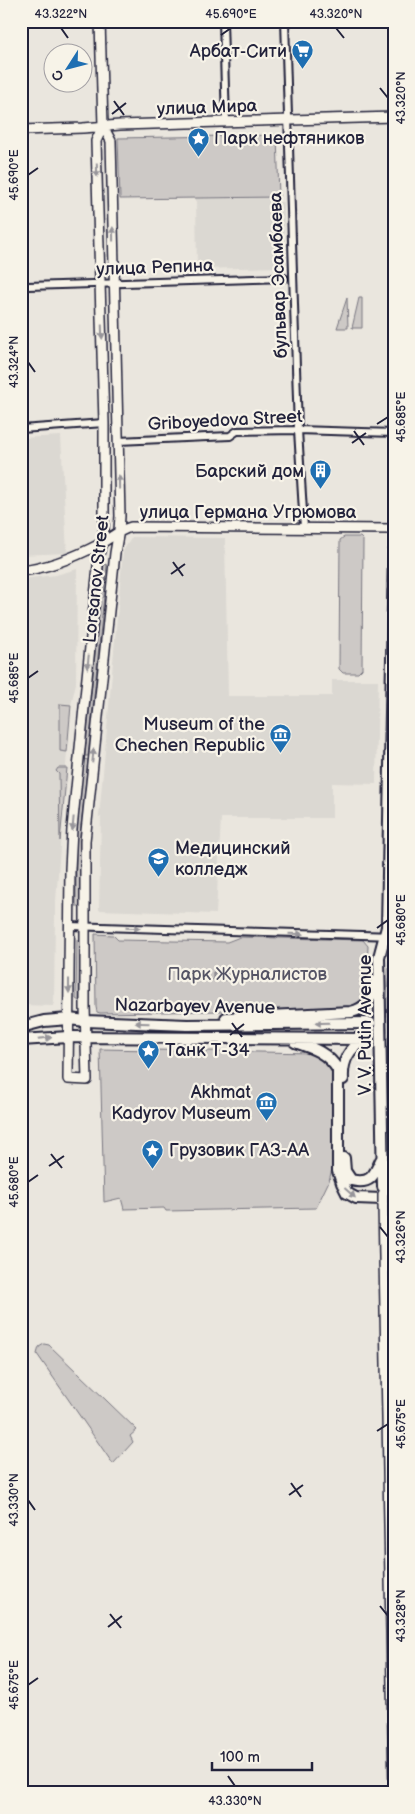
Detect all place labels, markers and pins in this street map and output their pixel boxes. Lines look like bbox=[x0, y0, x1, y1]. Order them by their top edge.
supermarket icon: Арбат-Сити bbox=[291, 39, 315, 70]
place label: Арбат-Сити bbox=[189, 41, 287, 62]
place icon: Парк нефтяников bbox=[186, 126, 210, 157]
place label: Парк нефтяников bbox=[214, 128, 365, 149]
building icon: Барский дом bbox=[308, 459, 332, 490]
place label: Барский дом bbox=[195, 461, 304, 482]
place label: Museum of the Chechen Republic bbox=[115, 714, 265, 756]
museum icon: Museum of the Chechen Republic bbox=[269, 722, 293, 753]
place label: Медицинский колледж bbox=[175, 838, 291, 880]
school or university icon: Медицинский колледж bbox=[147, 846, 171, 877]
place icon: Танк Т-34 bbox=[137, 1038, 161, 1069]
place label: Танк Т-34 bbox=[165, 1040, 250, 1061]
place label: Akhmat Kadyrov Museum bbox=[111, 1082, 251, 1124]
museum icon: Akhmat Kadyrov Museum bbox=[255, 1090, 279, 1121]
place icon: Грузовик ГАЗ-АА bbox=[141, 1138, 165, 1169]
place label: Грузовик ГАЗ-АА bbox=[169, 1140, 309, 1161]

